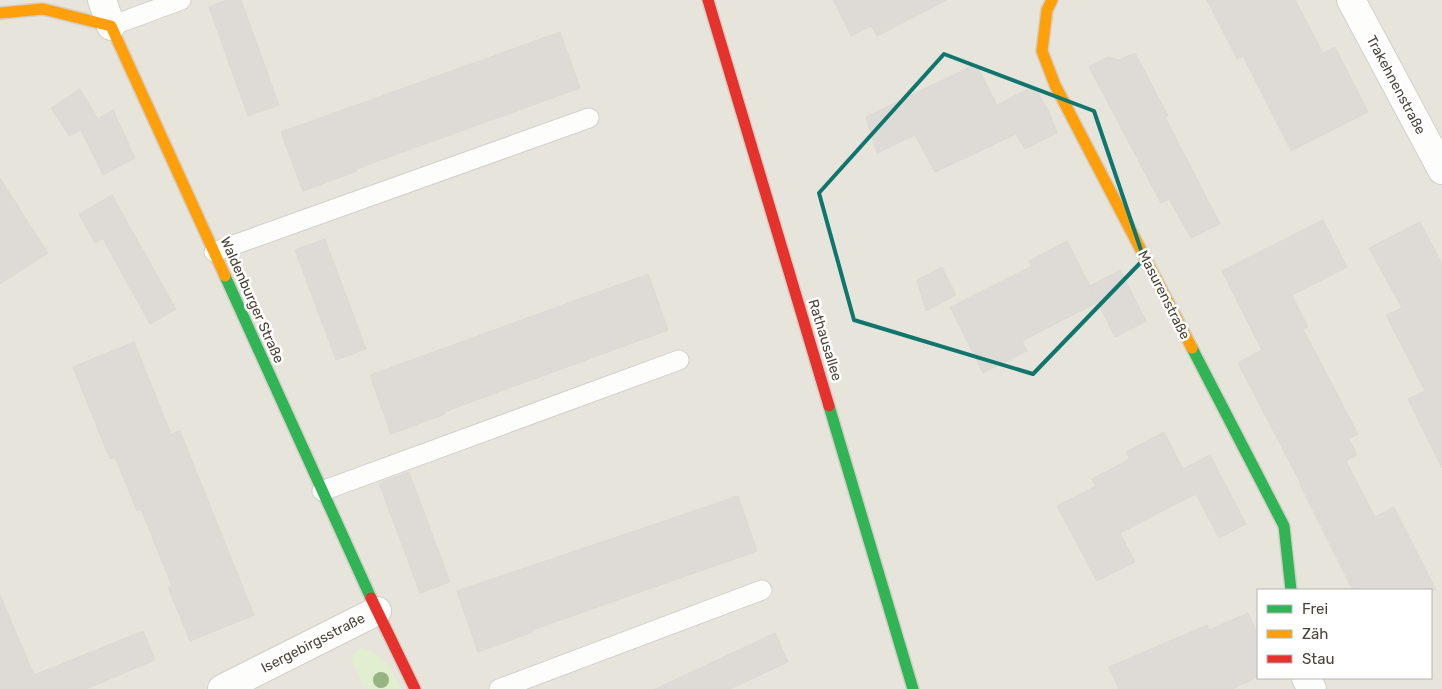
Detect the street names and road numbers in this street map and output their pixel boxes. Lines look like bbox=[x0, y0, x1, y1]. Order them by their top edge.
street label: Trakehnenstraße bbox=[1363, 33, 1429, 138]
street label: Waldenburger Straße bbox=[216, 234, 288, 366]
street label: Masurenstraße bbox=[1134, 248, 1194, 342]
street label: Rathausallee bbox=[805, 297, 846, 383]
street label: Isergebirgsstraße bbox=[258, 609, 368, 676]

